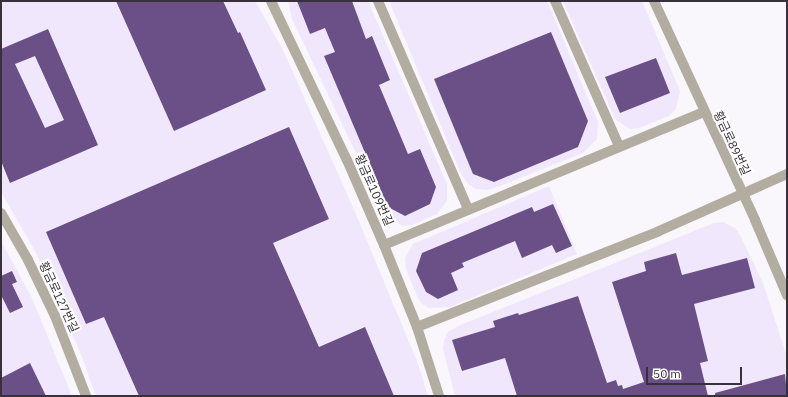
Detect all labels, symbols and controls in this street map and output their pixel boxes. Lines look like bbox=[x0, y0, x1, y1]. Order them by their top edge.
street label: 황금로89번길 bbox=[711, 108, 753, 178]
street label: 황금로109번길 bbox=[352, 152, 396, 228]
street label: 황금로127번길 bbox=[36, 259, 82, 335]
scale bar bbox=[648, 359, 744, 385]
text: 50 m bbox=[653, 366, 681, 381]

